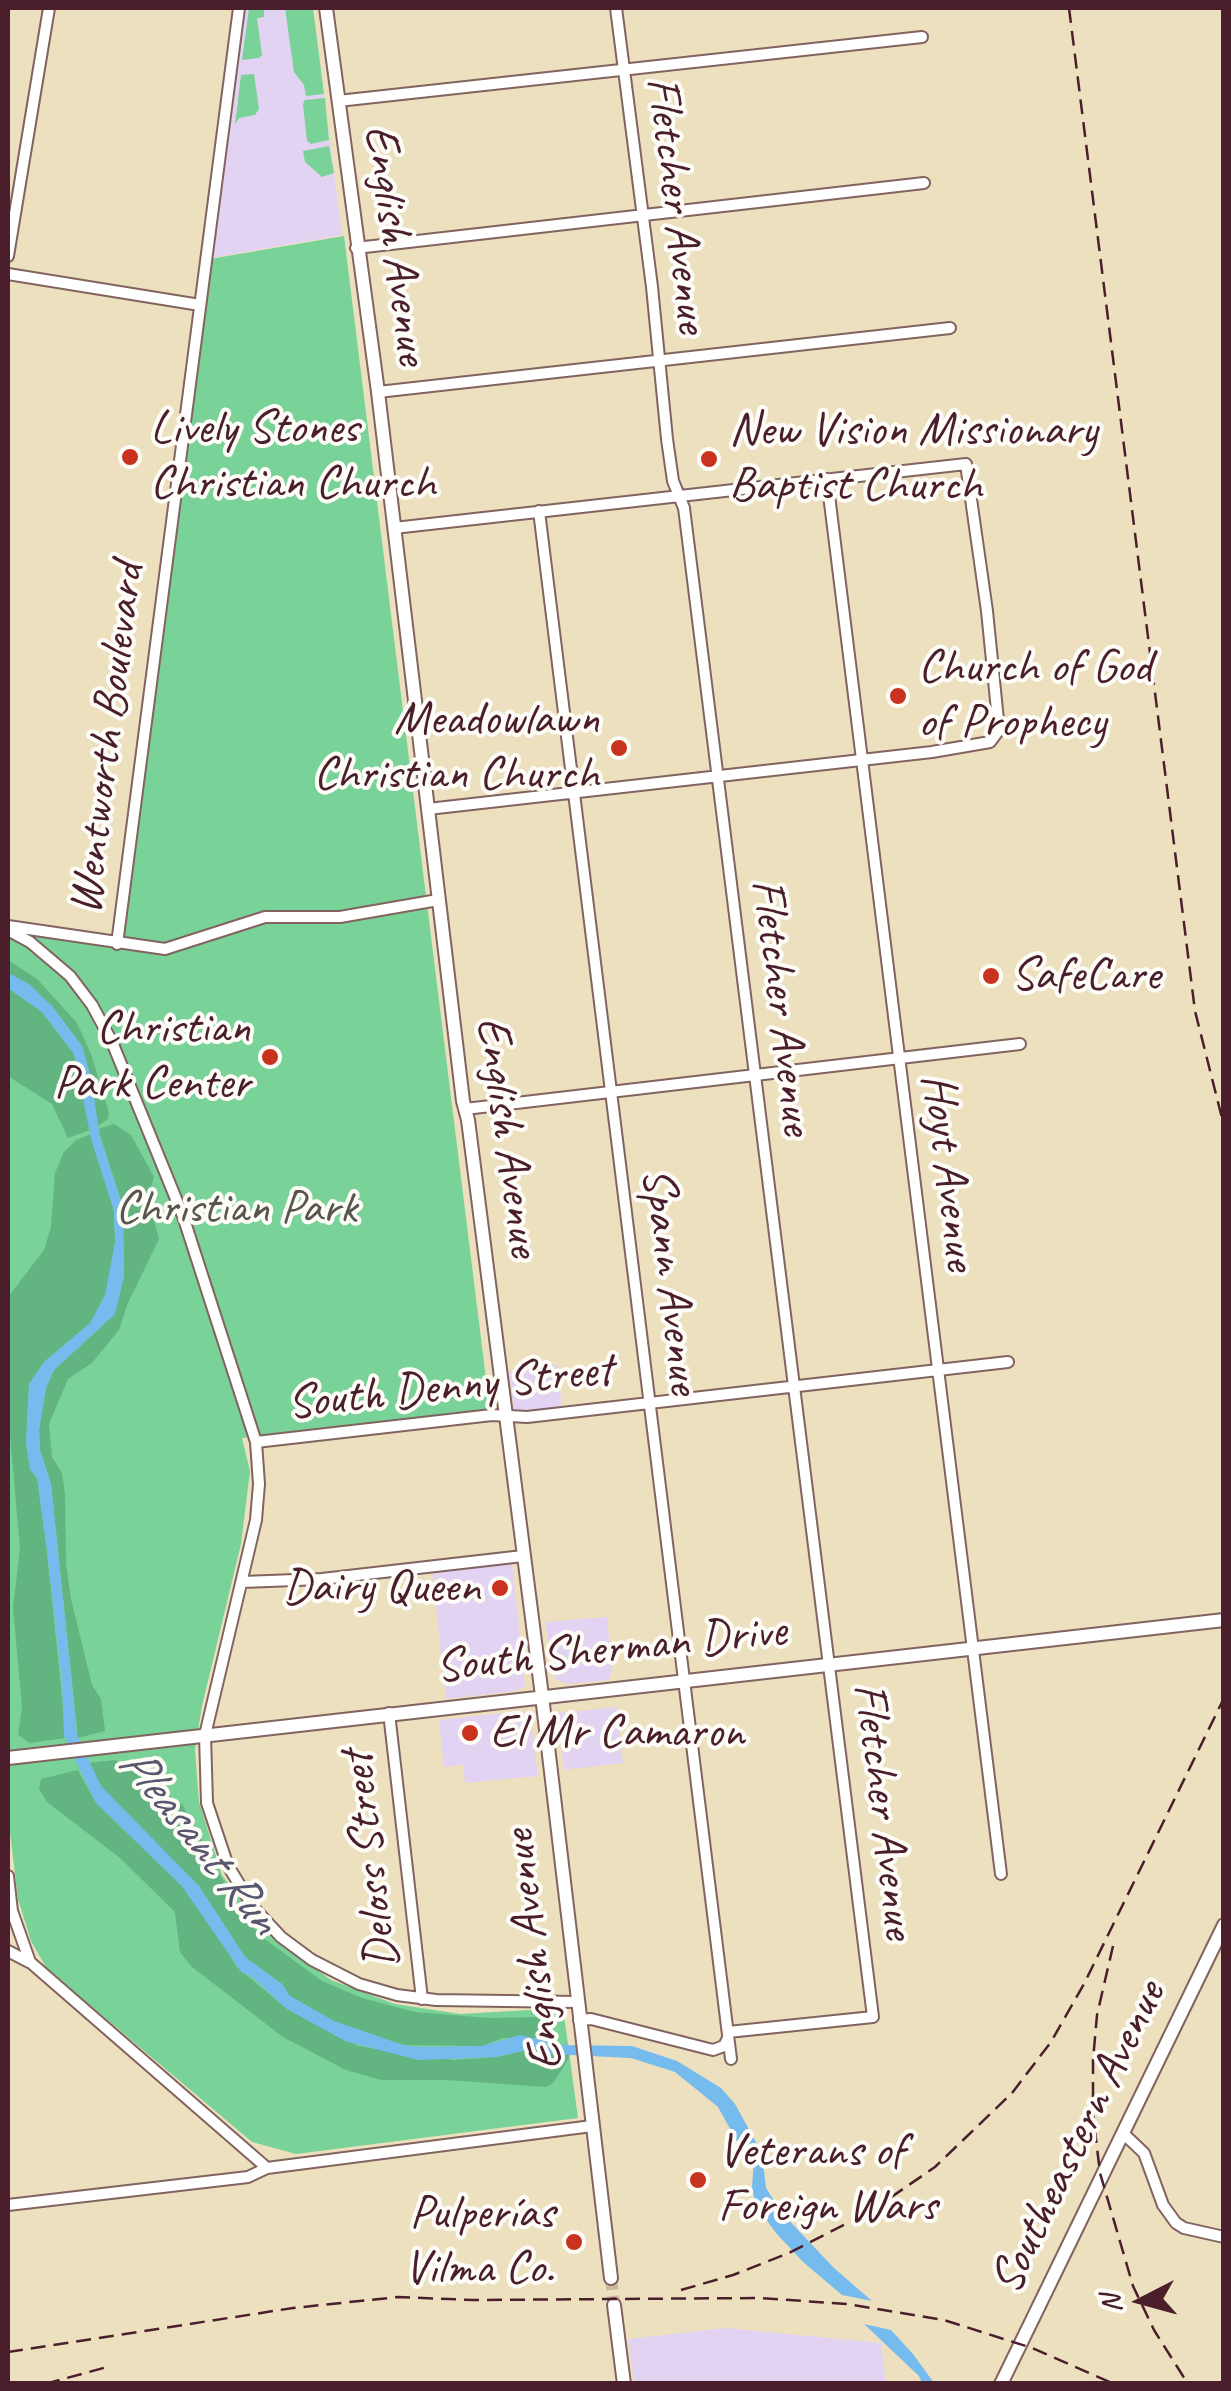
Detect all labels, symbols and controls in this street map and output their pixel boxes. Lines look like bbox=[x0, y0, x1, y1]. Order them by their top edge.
street label: Fletcher Avenue bbox=[632, 74, 720, 336]
street label: English Avenue bbox=[350, 122, 440, 368]
place label: Lively Stones Christian Church bbox=[150, 400, 435, 513]
place label: New Vision Missionary Baptist Church bbox=[729, 402, 1097, 515]
marker: Lively Stones Christian Church bbox=[119, 446, 141, 468]
marker: New Vision Missionary Baptist Church bbox=[698, 448, 720, 470]
street label: Wentworth Boulevard bbox=[58, 560, 158, 918]
place label: Church of God of Prophecy bbox=[918, 639, 1151, 752]
marker: Church of God of Prophecy bbox=[887, 685, 909, 707]
place label: Meadowlawn Christian Church bbox=[314, 691, 599, 804]
marker: Meadowlawn Christian Church bbox=[608, 737, 630, 759]
street label: Fletcher Avenue bbox=[737, 876, 825, 1138]
place label: SafeCare bbox=[1011, 947, 1160, 1005]
marker: SafeCare bbox=[980, 965, 1002, 987]
place label: Christian Park Center bbox=[54, 1000, 250, 1113]
street label: English Avenue bbox=[462, 1014, 552, 1260]
marker: Christian Park Center bbox=[259, 1046, 281, 1068]
street label: Hoyt Avenue bbox=[907, 1070, 989, 1274]
street label: Spann Avenue bbox=[628, 1165, 712, 1397]
park label: Christian Park bbox=[115, 1180, 357, 1238]
street label: South Denny Street bbox=[285, 1342, 615, 1434]
place label: Dairy Queen bbox=[282, 1559, 480, 1617]
marker: Dairy Queen bbox=[489, 1577, 511, 1599]
street label: South Sherman Drive bbox=[433, 1603, 789, 1697]
street label: Fletcher Avenue bbox=[839, 1680, 927, 1942]
place label: El Mr Camaron bbox=[490, 1704, 744, 1762]
marker: El Mr Camaron bbox=[459, 1722, 481, 1744]
water label: Pleasant Run bbox=[104, 1735, 292, 1947]
street label: Deloss Street bbox=[329, 1748, 413, 1972]
street label: English Avenue bbox=[491, 1827, 577, 2073]
street label: Southeastern Avenue bbox=[978, 1972, 1180, 2304]
place label: Veterans of Foreign Wars bbox=[718, 2123, 937, 2236]
marker: Veterans of Foreign Wars bbox=[687, 2169, 709, 2191]
place label: Pulperías Vilma Co. bbox=[404, 2185, 554, 2298]
marker: Pulperías Vilma Co. bbox=[563, 2231, 585, 2253]
north arrow bbox=[1091, 2251, 1191, 2351]
text: N bbox=[1092, 2294, 1129, 2315]

